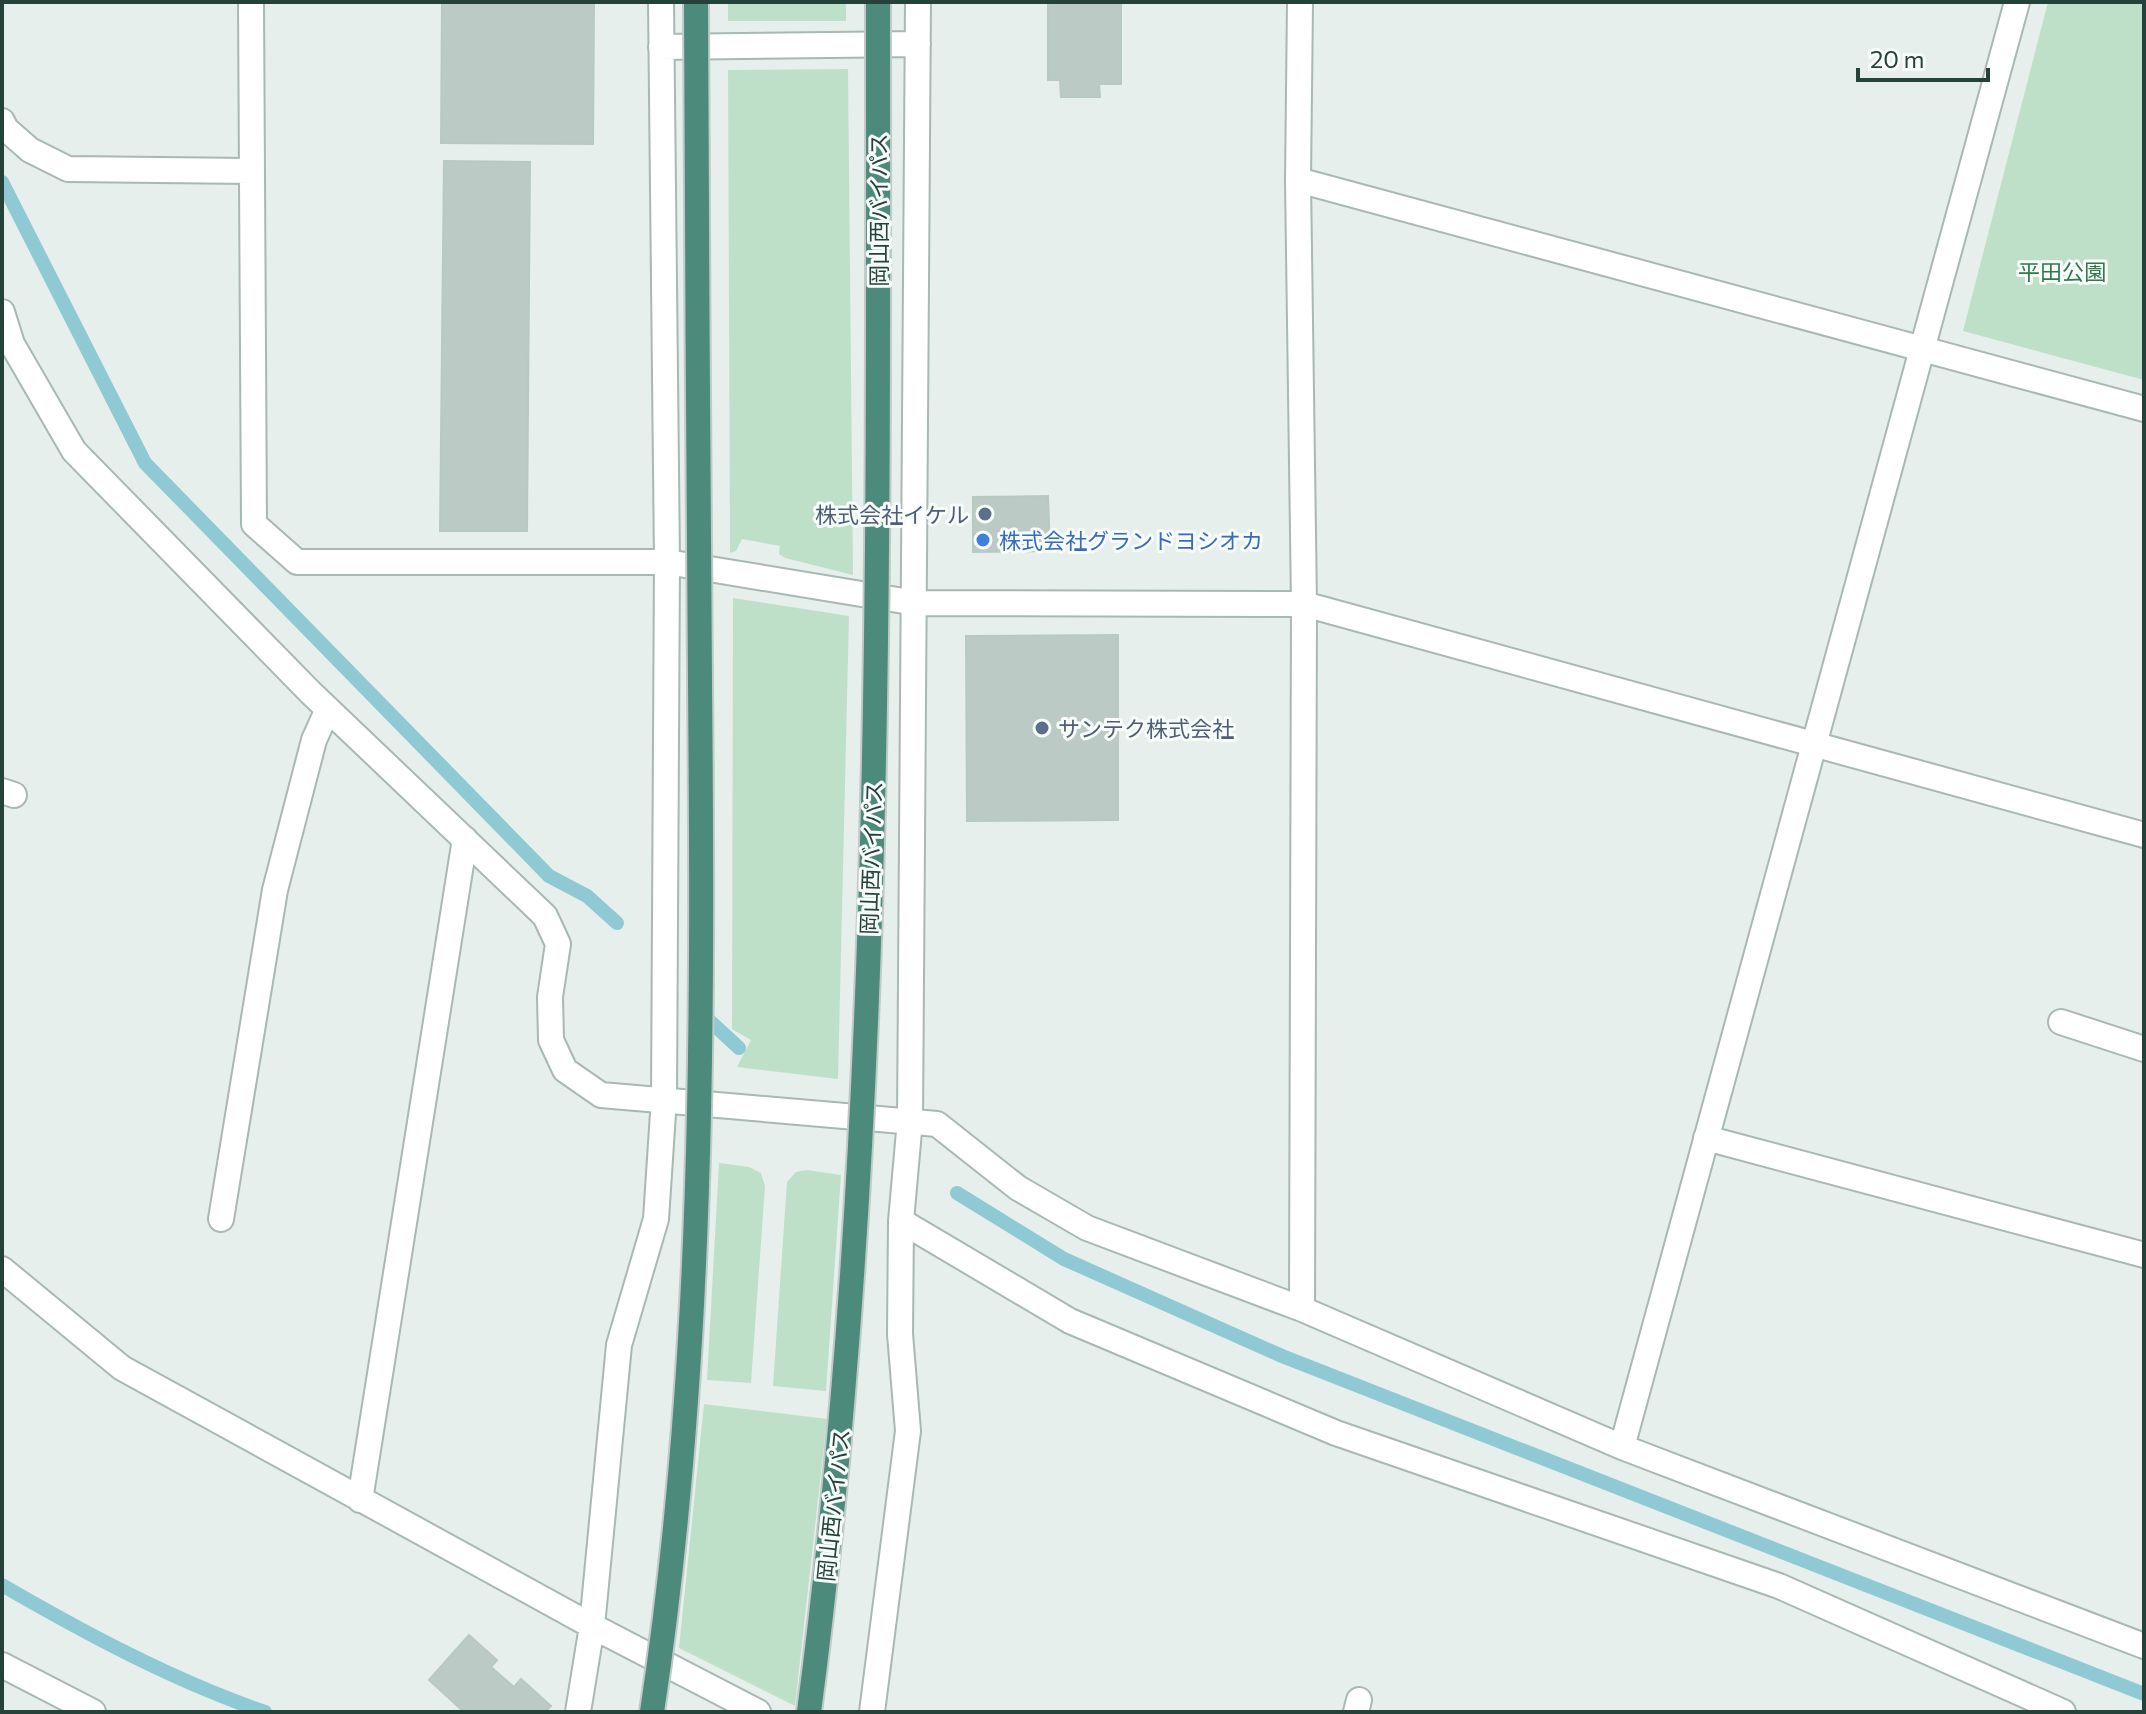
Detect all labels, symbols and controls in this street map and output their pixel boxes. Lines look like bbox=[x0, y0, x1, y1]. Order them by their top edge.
scale bar bbox=[1858, 32, 1988, 82]
text: 20 m bbox=[1870, 44, 1924, 73]
street label: 岡山西バイパス bbox=[865, 133, 892, 287]
park label: 平田公園 bbox=[2018, 258, 2106, 285]
place label: 株式会社イケル bbox=[815, 501, 969, 528]
marker: 株式会社イケル bbox=[976, 505, 994, 523]
place label: 株式会社グランドヨシオカ bbox=[999, 527, 1263, 554]
marker: 株式会社グランドヨシオカ bbox=[974, 531, 992, 549]
place label: サンテク株式会社 bbox=[1058, 715, 1234, 742]
marker: サンテク株式会社 bbox=[1033, 719, 1051, 737]
street label: 岡山西バイパス bbox=[855, 781, 887, 935]
street label: 岡山西バイパス bbox=[812, 1427, 854, 1583]

